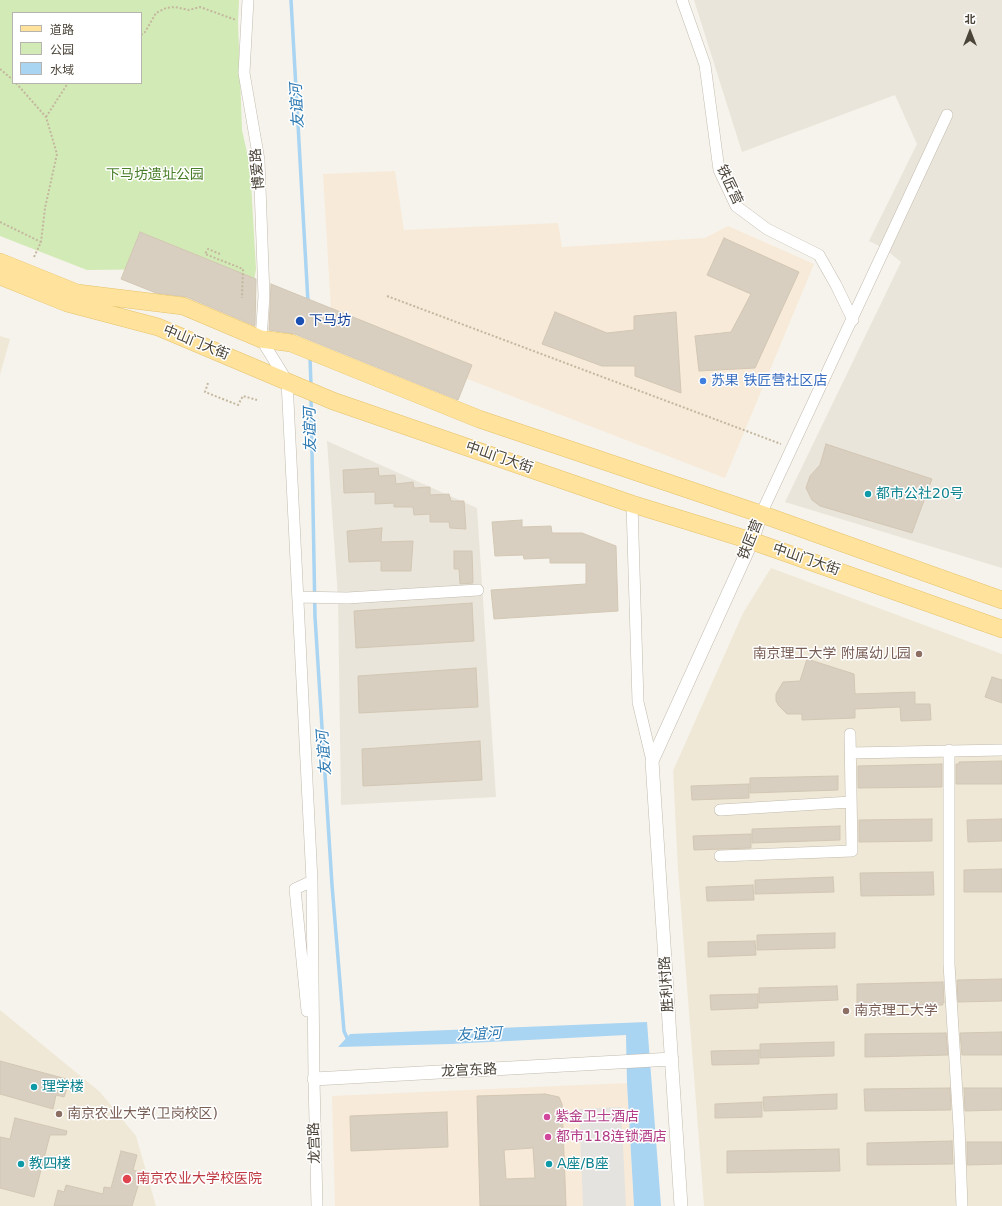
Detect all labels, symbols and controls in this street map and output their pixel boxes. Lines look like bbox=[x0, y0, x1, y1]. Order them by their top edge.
legend bbox=[12, 12, 142, 84]
north arrow bbox=[950, 12, 990, 52]
text: 北 bbox=[965, 13, 976, 26]
text: 道路 bbox=[50, 23, 74, 37]
text: 公园 bbox=[50, 43, 74, 57]
text: 水域 bbox=[50, 63, 74, 77]
water label: 友谊河 bbox=[288, 83, 308, 129]
street label: 博爱路 bbox=[248, 147, 268, 191]
street label: 铁匠营 bbox=[713, 162, 745, 208]
park label: 下马坊遗址公园 bbox=[106, 167, 204, 183]
place label: 下马坊 bbox=[309, 313, 351, 329]
marker: 下马坊 bbox=[294, 315, 306, 327]
street label: 中山门大街 bbox=[160, 322, 232, 364]
place label: 苏果 铁匠营社区店 bbox=[711, 373, 827, 389]
marker: 苏果 铁匠营社区店 bbox=[698, 376, 708, 386]
water label: 友谊河 bbox=[302, 407, 320, 453]
street label: 中山门大街 bbox=[463, 439, 535, 477]
place label: 都市公社20号 bbox=[876, 486, 964, 502]
marker: 都市公社20号 bbox=[863, 489, 873, 499]
street label: 铁匠营 bbox=[735, 517, 767, 563]
street label: 中山门大街 bbox=[770, 541, 842, 579]
place label: 南京理工大学 附属幼儿园 bbox=[753, 646, 911, 662]
marker: 南京理工大学 附属幼儿园 bbox=[914, 649, 924, 659]
water label: 友谊河 bbox=[314, 730, 336, 776]
street label: 胜利村路 bbox=[657, 955, 677, 1013]
place label: 南京理工大学 bbox=[854, 1003, 938, 1019]
marker: 南京理工大学 bbox=[841, 1006, 851, 1016]
water label: 友谊河 bbox=[456, 1025, 502, 1045]
street label: 龙宫东路 bbox=[441, 1061, 497, 1081]
place label: 理学楼 bbox=[42, 1079, 84, 1095]
marker: 理学楼 bbox=[29, 1082, 39, 1092]
place label: 南京农业大学(卫岗校区) bbox=[67, 1106, 218, 1122]
marker: 南京农业大学(卫岗校区) bbox=[54, 1109, 64, 1119]
place label: 紫金卫士酒店 bbox=[555, 1109, 639, 1125]
marker: 紫金卫士酒店 bbox=[542, 1112, 552, 1122]
street label: 龙宫路 bbox=[306, 1122, 324, 1164]
place label: 都市118连锁酒店 bbox=[556, 1129, 667, 1145]
marker: 都市118连锁酒店 bbox=[543, 1132, 553, 1142]
place label: 教四楼 bbox=[29, 1156, 71, 1172]
place label: A座/B座 bbox=[557, 1156, 609, 1172]
marker: 教四楼 bbox=[16, 1159, 26, 1169]
marker: A座/B座 bbox=[544, 1159, 554, 1169]
place label: 南京农业大学校医院 bbox=[136, 1171, 262, 1187]
marker: 南京农业大学校医院 bbox=[121, 1173, 133, 1185]

